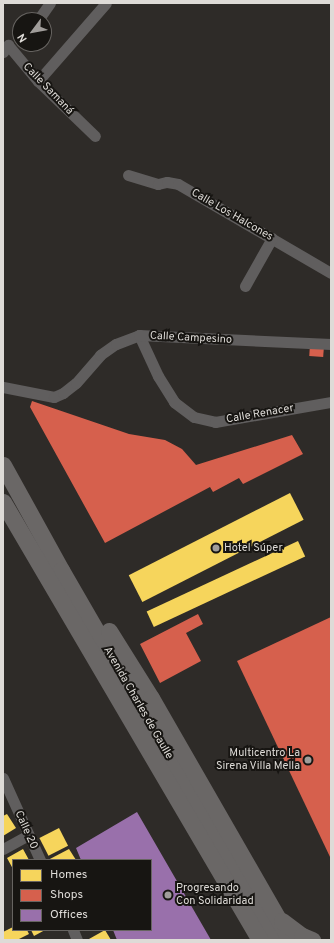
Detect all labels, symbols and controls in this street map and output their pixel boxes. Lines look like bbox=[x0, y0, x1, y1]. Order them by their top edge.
north arrow bbox=[12, 12, 52, 52]
text: N bbox=[15, 31, 31, 45]
street label: Calle Samaná bbox=[20, 60, 76, 118]
street label: Calle Los Halcones bbox=[189, 186, 275, 244]
street label: Calle Campesino bbox=[150, 329, 232, 347]
street label: Calle Renacer bbox=[225, 402, 295, 426]
place label: Hotel Súper bbox=[224, 541, 283, 555]
marker: Hotel Súper bbox=[211, 543, 221, 553]
street label: Avenida Charles de Gaulle bbox=[100, 644, 176, 762]
place label: Multicentro La Sirena Villa Mella bbox=[216, 747, 300, 773]
marker: Multicentro La Sirena Villa Mella bbox=[303, 755, 313, 765]
street label: Calle 20 bbox=[12, 809, 40, 851]
legend bbox=[12, 859, 152, 931]
text: Homes bbox=[50, 867, 87, 883]
place label: Progresando Con Solidaridad bbox=[176, 882, 254, 908]
text: Shops bbox=[50, 887, 83, 903]
marker: Progresando Con Solidaridad bbox=[163, 890, 173, 900]
text: Offices bbox=[50, 907, 88, 923]

